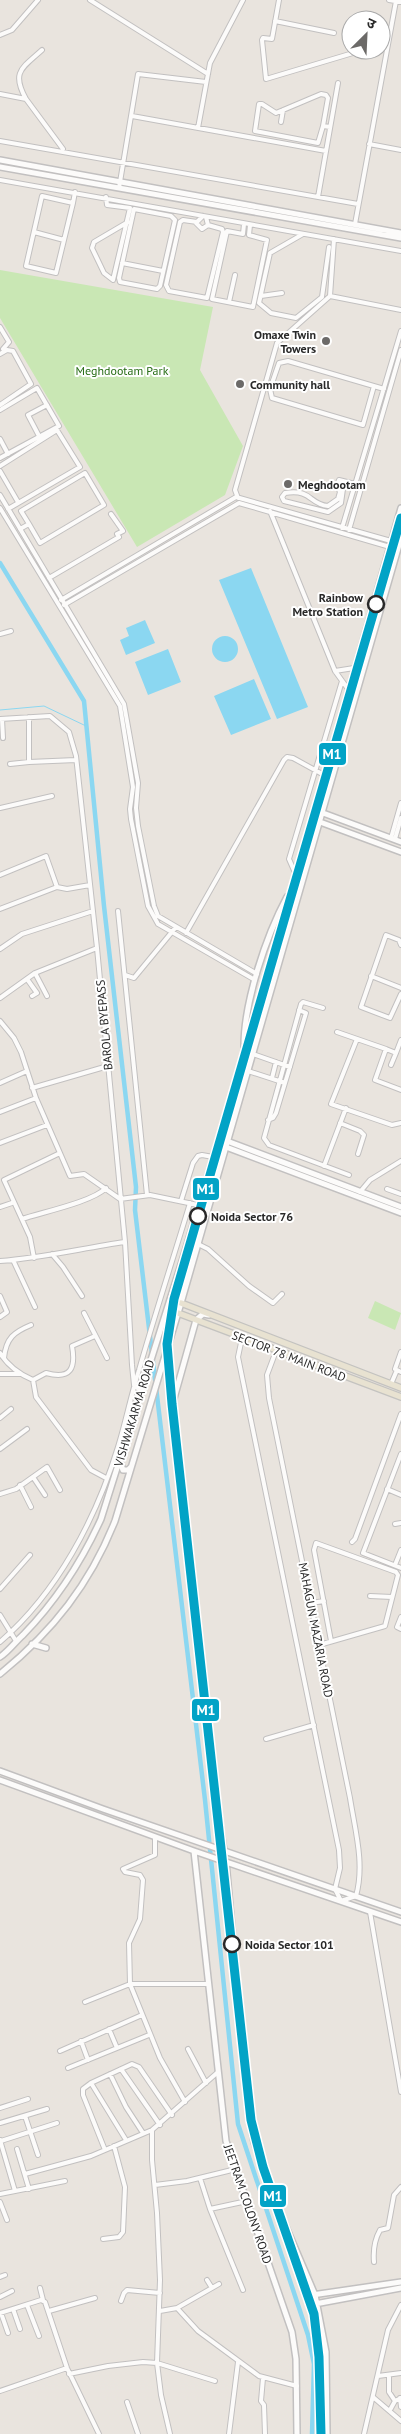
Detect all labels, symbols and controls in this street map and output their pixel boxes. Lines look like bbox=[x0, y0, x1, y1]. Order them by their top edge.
north arrow bbox=[341, 10, 391, 60]
text: उ bbox=[364, 13, 379, 33]
place label: Omaxe Twin Towers bbox=[254, 327, 316, 356]
marker: Omaxe Twin Towers bbox=[320, 335, 332, 347]
park label: Meghdootam Park bbox=[76, 363, 169, 378]
place label: Community hall bbox=[250, 377, 331, 392]
marker: Community hall bbox=[234, 378, 246, 390]
place label: Meghdootam bbox=[298, 477, 366, 492]
marker: Meghdootam bbox=[282, 478, 294, 490]
place label: Rainbow Metro Station bbox=[293, 590, 363, 619]
marker: Rainbow Metro Station bbox=[367, 595, 385, 613]
line badge: M1 bbox=[318, 742, 347, 766]
text: M1 bbox=[322, 745, 342, 763]
street label: BAROLA BYEPASS bbox=[93, 979, 115, 1071]
line badge: M1 bbox=[192, 1177, 220, 1201]
text: M1 bbox=[196, 1180, 216, 1198]
marker: Noida Sector 76 bbox=[189, 1207, 207, 1225]
place label: Noida Sector 76 bbox=[211, 1209, 293, 1224]
street label: SECTOR 78 MAIN ROAD bbox=[230, 1327, 348, 1385]
street label: VISHWAKARMA ROAD bbox=[110, 1358, 157, 1469]
street label: MAHAGUN MAZARIA ROAD bbox=[296, 1561, 336, 1699]
line badge: M1 bbox=[191, 1698, 220, 1722]
text: M1 bbox=[196, 1701, 216, 1719]
marker: Noida Sector 101 bbox=[223, 1935, 241, 1953]
place label: Noida Sector 101 bbox=[245, 1937, 334, 1952]
street label: JEETRAM COLONY ROAD bbox=[220, 2142, 275, 2266]
line badge: M1 bbox=[259, 2184, 287, 2208]
text: M1 bbox=[263, 2187, 283, 2205]

